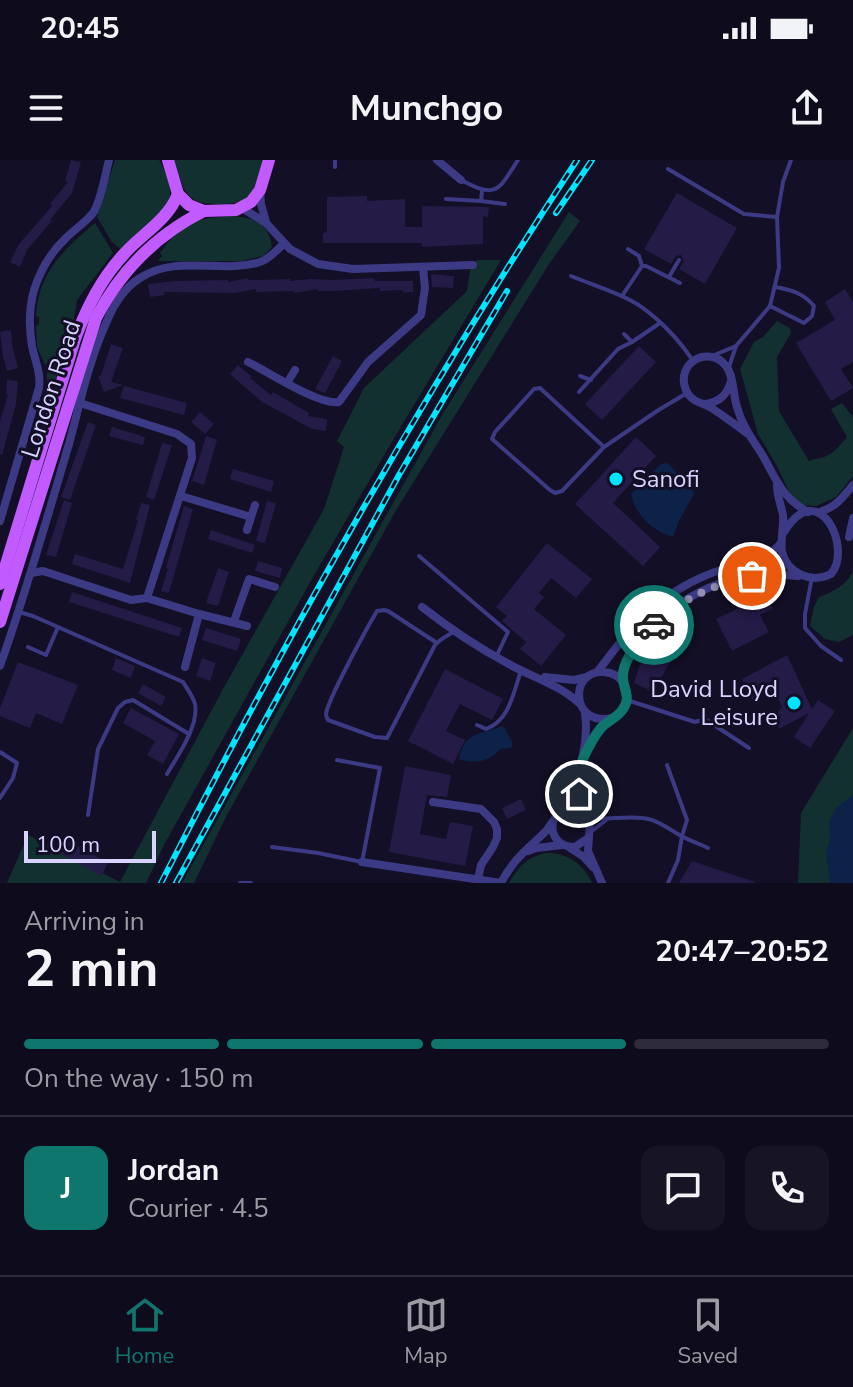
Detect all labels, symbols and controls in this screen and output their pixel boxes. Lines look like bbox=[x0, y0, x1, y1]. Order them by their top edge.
text: 20:45 bbox=[40, 8, 119, 49]
text: Munchgo bbox=[350, 84, 503, 133]
icon: menu bbox=[24, 86, 68, 130]
icon: share bbox=[785, 86, 829, 130]
street label: London Road bbox=[14, 316, 88, 462]
place label: Sanofi bbox=[632, 463, 700, 495]
marker: Sanofi bbox=[607, 470, 625, 488]
pin bbox=[718, 542, 786, 610]
icon: bag bbox=[730, 554, 774, 598]
courier bbox=[614, 585, 694, 665]
icon: car bbox=[632, 603, 676, 647]
place label: David Lloyd Leisure bbox=[650, 673, 778, 733]
marker: David Lloyd Leisure bbox=[785, 694, 803, 712]
pin bbox=[545, 760, 613, 828]
icon: home bbox=[557, 772, 601, 816]
scale bar bbox=[24, 827, 156, 863]
text: 100 m bbox=[36, 830, 100, 860]
text: Arriving in bbox=[24, 904, 145, 939]
text: 20:47–20:52 bbox=[655, 931, 829, 972]
text: 2 min bbox=[24, 933, 159, 1004]
text: On the way · 150 m bbox=[24, 1061, 253, 1096]
button: chat bbox=[641, 1146, 725, 1230]
button: phone bbox=[745, 1146, 829, 1230]
text: Jordan bbox=[128, 1150, 219, 1191]
text: J bbox=[61, 1168, 71, 1209]
text: Courier · 4.5 bbox=[128, 1191, 269, 1226]
tab: Home bbox=[115, 1293, 174, 1371]
tab: Map bbox=[404, 1293, 448, 1371]
tab: Saved bbox=[677, 1293, 738, 1371]

